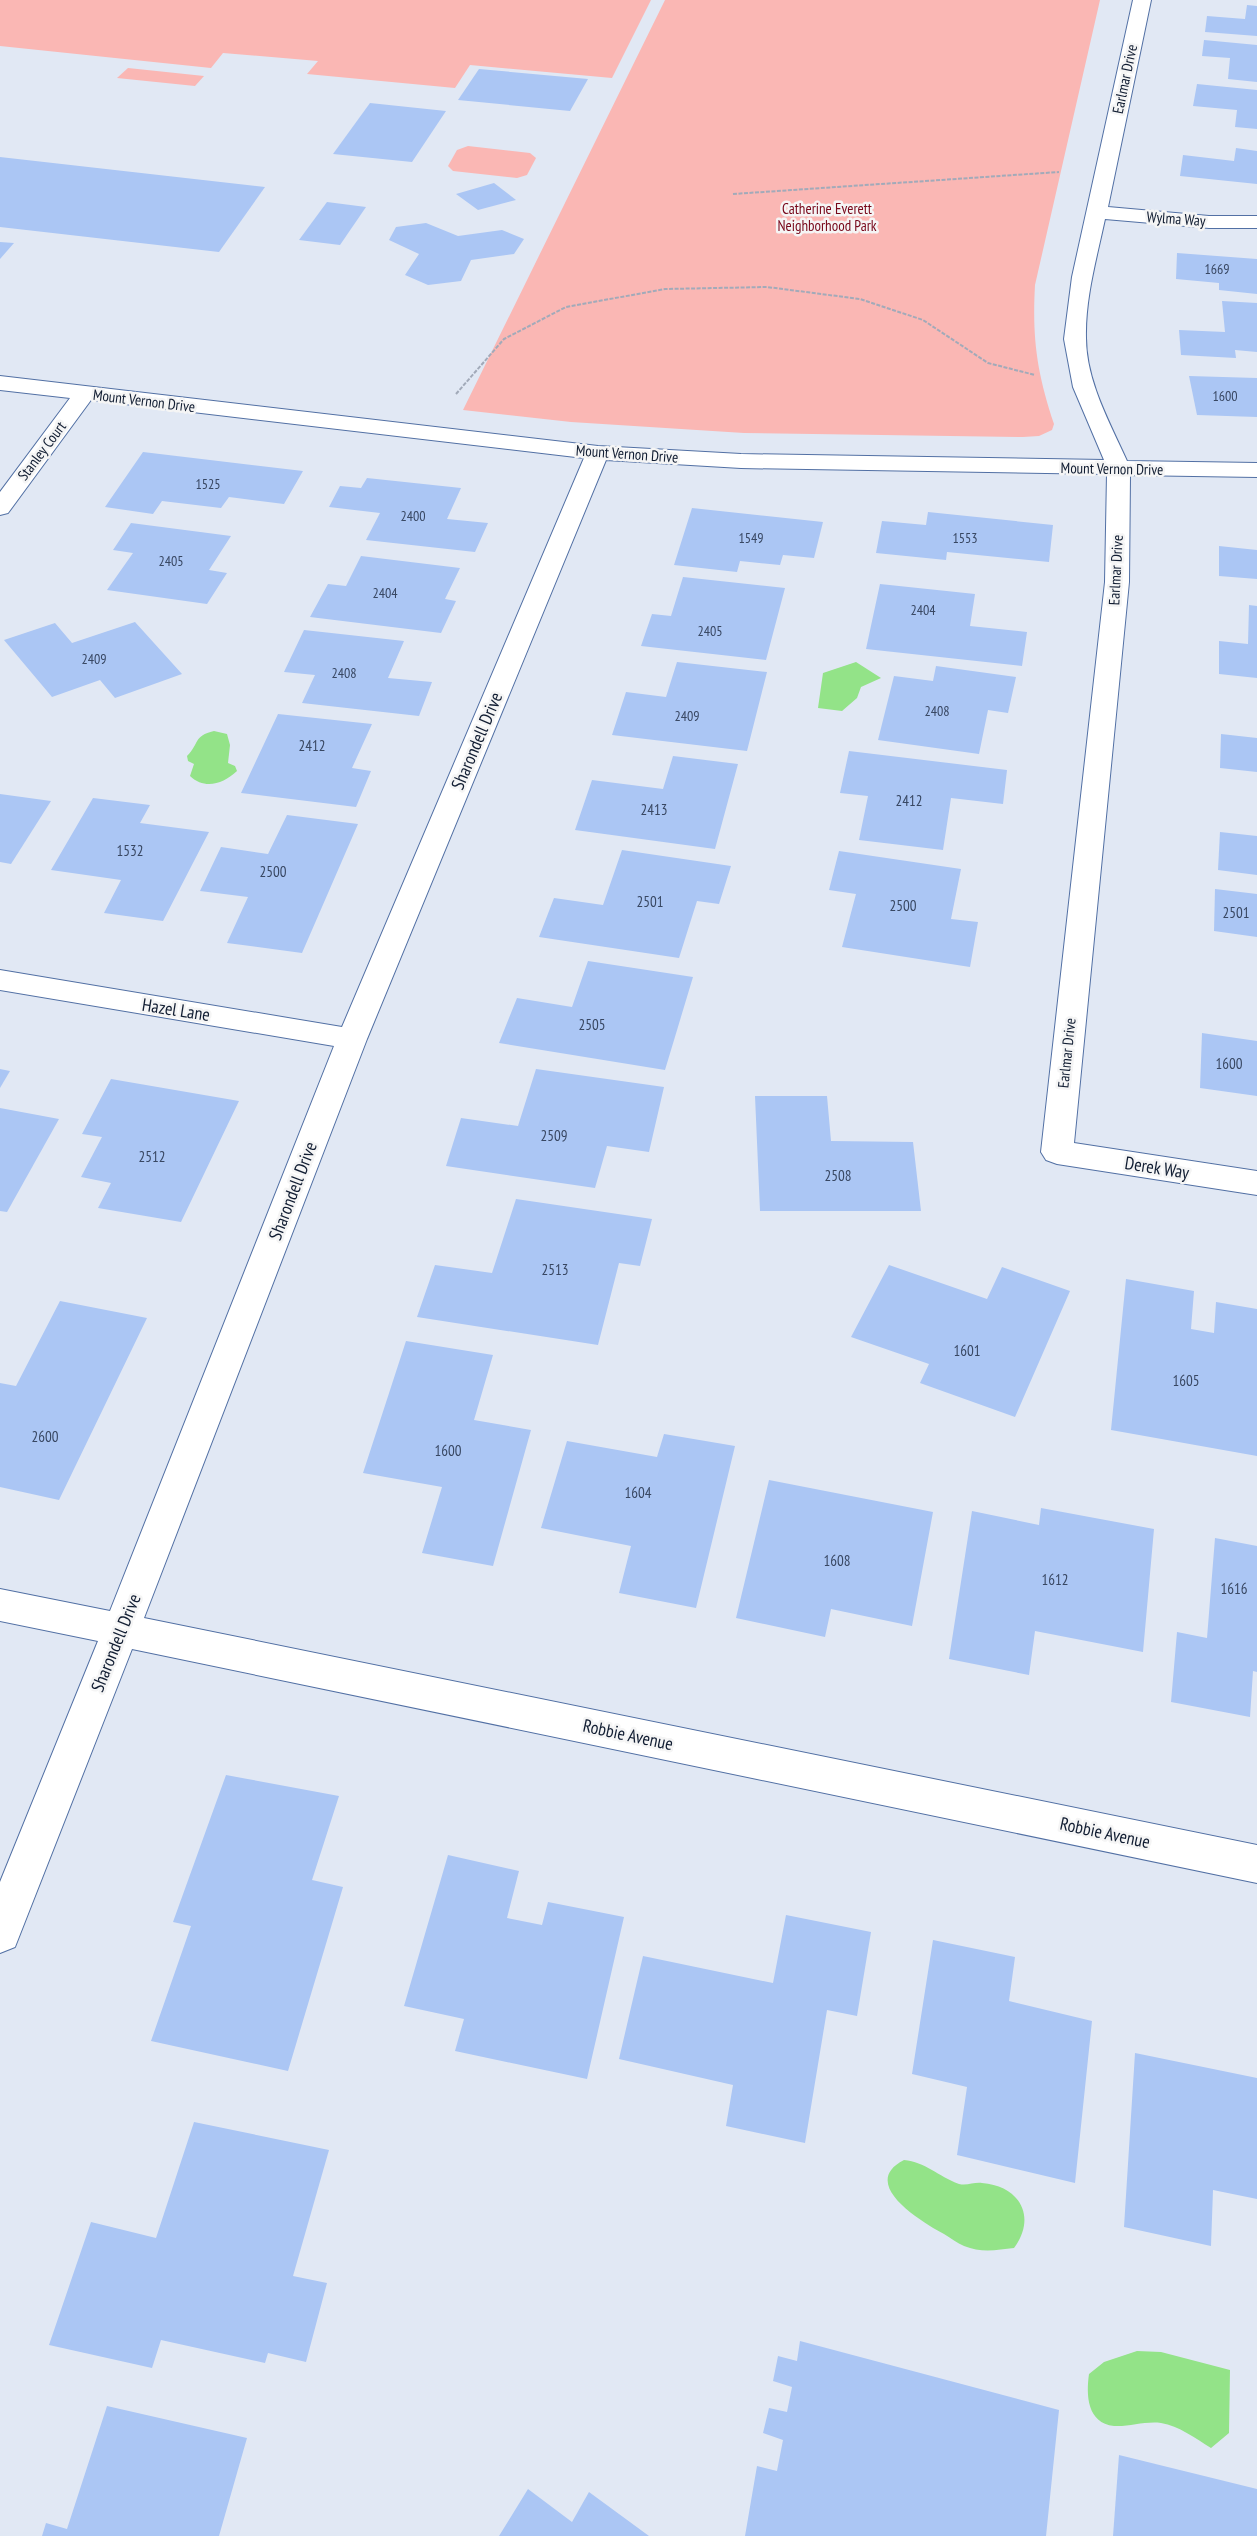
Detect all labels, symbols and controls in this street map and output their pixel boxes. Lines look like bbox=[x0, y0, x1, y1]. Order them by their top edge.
street label: Earlmar Drive bbox=[1108, 43, 1141, 115]
park label: Catherine Everett Neighborhood Park bbox=[777, 199, 877, 235]
street label: Wylma Way bbox=[1146, 207, 1206, 230]
house number: 1669 bbox=[1204, 260, 1230, 278]
street label: Mount Vernon Drive bbox=[92, 385, 196, 416]
house number: 1600 bbox=[1212, 387, 1238, 405]
street label: Stanley Court bbox=[13, 417, 70, 484]
street label: Mount Vernon Drive bbox=[575, 440, 679, 467]
street label: Mount Vernon Drive bbox=[1061, 458, 1164, 479]
house number: 1525 bbox=[195, 475, 221, 493]
house number: 2400 bbox=[400, 507, 426, 525]
house number: 1549 bbox=[738, 529, 764, 547]
house number: 1553 bbox=[952, 529, 978, 547]
street label: Earlmar Drive bbox=[1104, 534, 1127, 606]
house number: 2405 bbox=[158, 552, 184, 570]
house number: 2404 bbox=[372, 584, 398, 602]
house number: 2404 bbox=[910, 601, 936, 619]
house number: 2405 bbox=[697, 622, 723, 640]
house number: 2409 bbox=[81, 650, 107, 668]
house number: 2408 bbox=[331, 664, 357, 682]
street label: Sharondell Drive bbox=[446, 689, 507, 793]
house number: 2408 bbox=[924, 702, 950, 720]
house number: 2409 bbox=[674, 707, 700, 725]
house number: 2412 bbox=[298, 736, 326, 755]
house number: 2412 bbox=[895, 791, 923, 810]
house number: 2413 bbox=[640, 800, 668, 819]
house number: 1532 bbox=[116, 841, 144, 860]
house number: 2500 bbox=[259, 862, 287, 881]
house number: 2501 bbox=[636, 892, 664, 911]
house number: 2500 bbox=[889, 896, 917, 915]
house number: 2501 bbox=[1222, 903, 1250, 922]
street label: Hazel Lane bbox=[141, 993, 212, 1026]
house number: 2505 bbox=[578, 1015, 606, 1034]
street label: Earlmar Drive bbox=[1053, 1017, 1080, 1089]
house number: 1600 bbox=[1215, 1054, 1243, 1073]
house number: 2509 bbox=[540, 1126, 568, 1145]
street label: Sharondell Drive bbox=[263, 1138, 322, 1243]
house number: 2512 bbox=[138, 1147, 166, 1166]
street label: Derek Way bbox=[1123, 1151, 1191, 1184]
house number: 2508 bbox=[824, 1166, 852, 1185]
house number: 2513 bbox=[541, 1260, 569, 1279]
house number: 1601 bbox=[953, 1341, 981, 1360]
house number: 1605 bbox=[1172, 1371, 1200, 1390]
house number: 2600 bbox=[31, 1427, 59, 1446]
house number: 1600 bbox=[434, 1441, 462, 1460]
house number: 1604 bbox=[624, 1483, 652, 1502]
house number: 1608 bbox=[823, 1551, 851, 1570]
house number: 1612 bbox=[1041, 1570, 1069, 1589]
house number: 1616 bbox=[1220, 1579, 1248, 1598]
street label: Sharondell Drive bbox=[85, 1590, 146, 1695]
street label: Robbie Avenue bbox=[581, 1714, 675, 1755]
street label: Robbie Avenue bbox=[1058, 1812, 1152, 1853]

